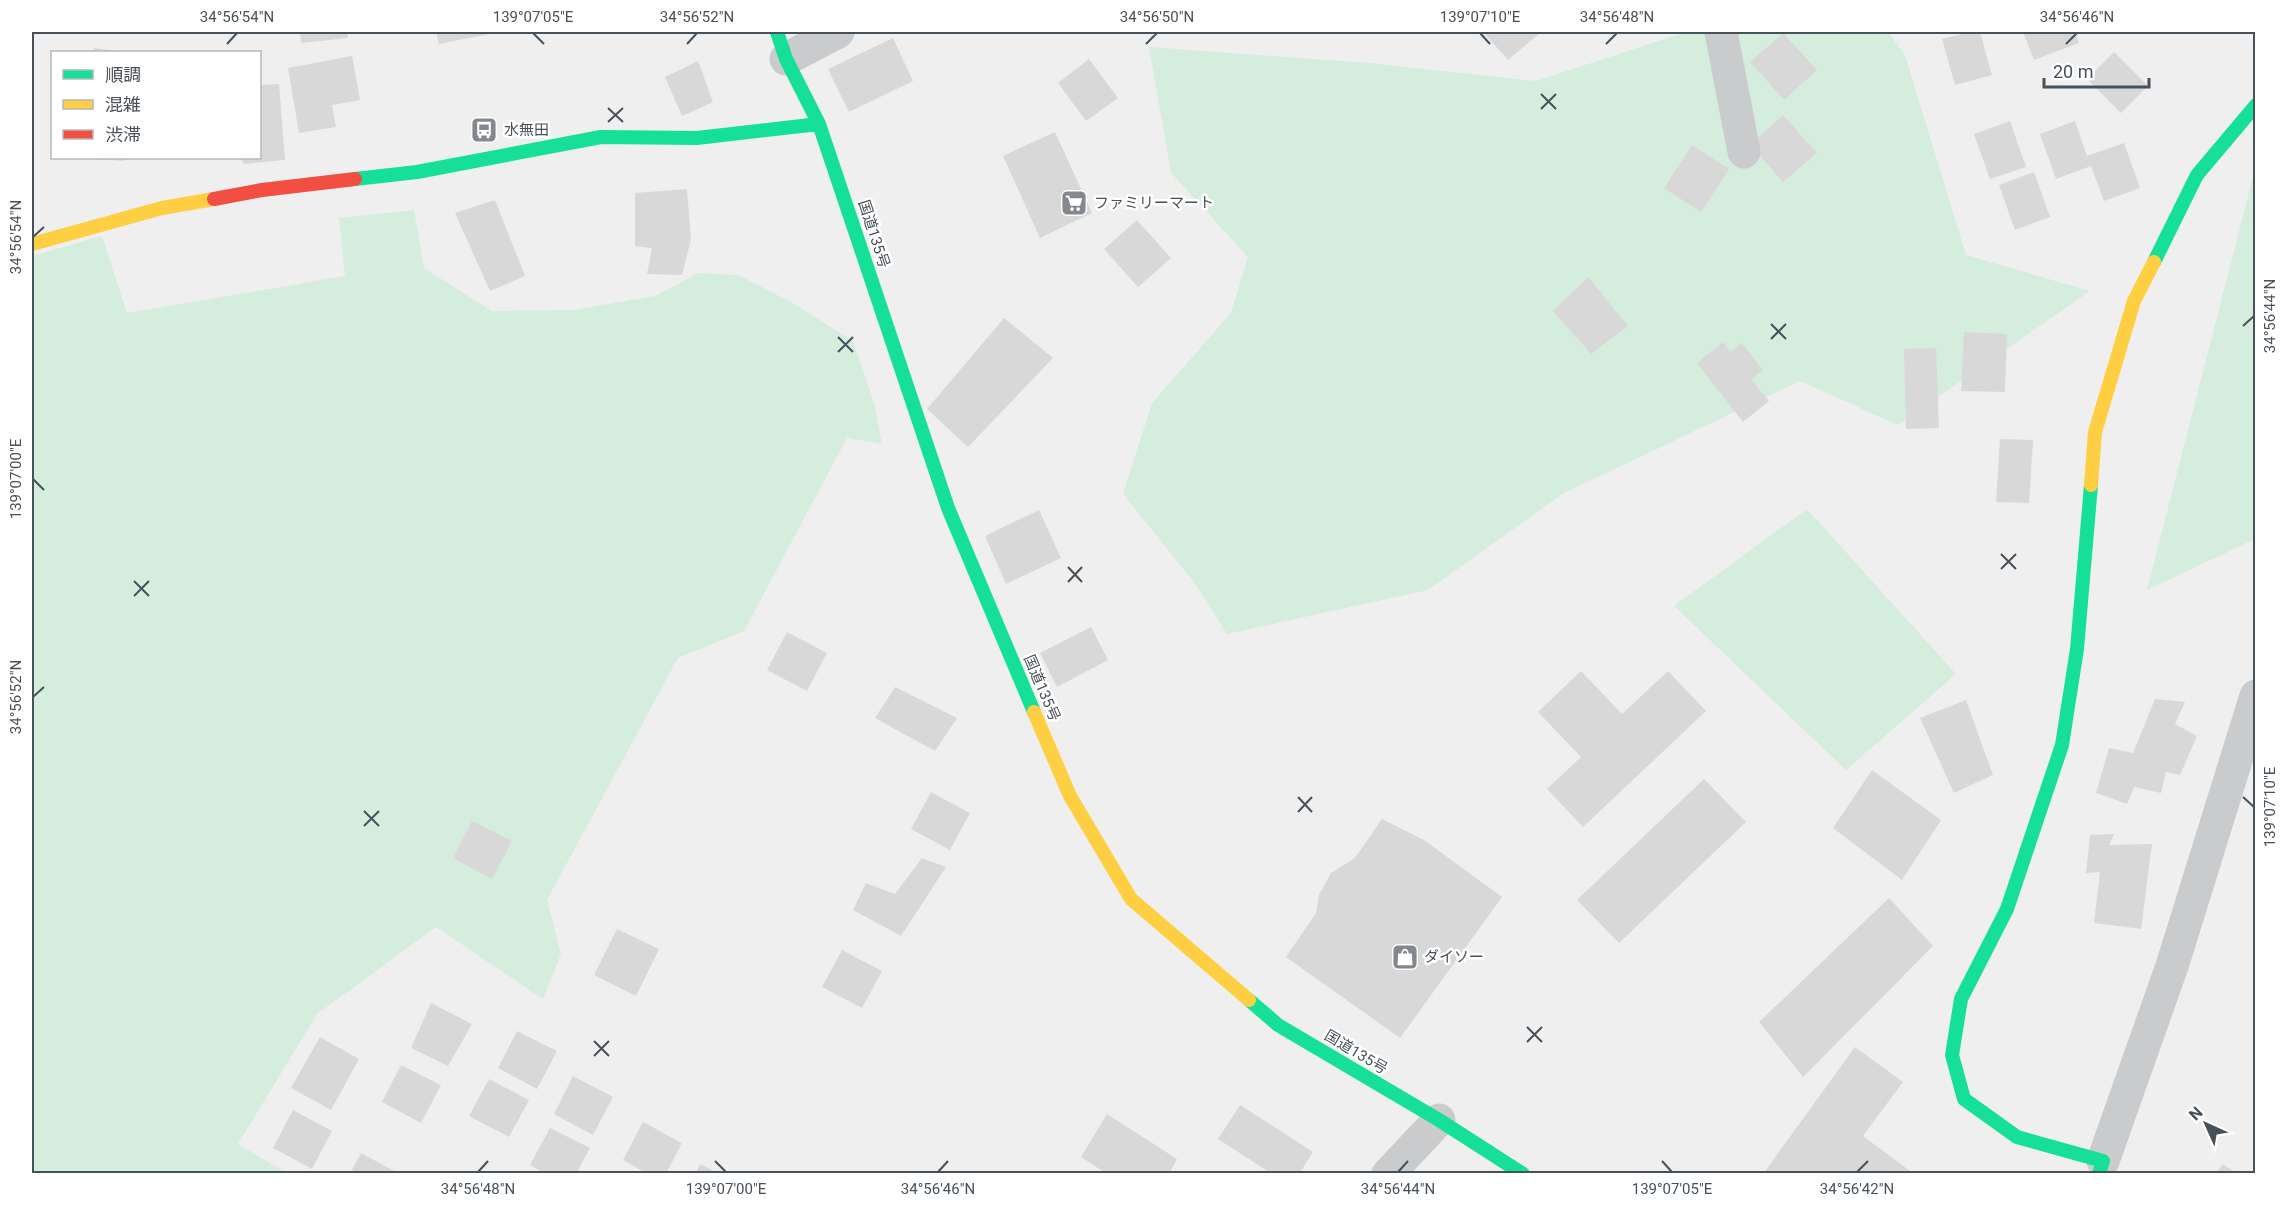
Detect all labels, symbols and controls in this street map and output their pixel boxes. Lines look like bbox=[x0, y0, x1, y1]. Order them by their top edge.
text: 34°56'54"N bbox=[200, 8, 274, 26]
text: 139°07'05"E bbox=[493, 8, 574, 26]
text: 34°56'52"N bbox=[660, 8, 734, 26]
text: 34°56'50"N bbox=[1120, 8, 1194, 26]
text: 139°07'10"E bbox=[1440, 8, 1521, 26]
text: 34°56'48"N bbox=[1580, 8, 1654, 26]
text: 34°56'46"N bbox=[2040, 8, 2114, 26]
legend bbox=[51, 51, 261, 159]
scale bar bbox=[2044, 51, 2149, 89]
text: 20 m bbox=[2053, 61, 2093, 82]
text: 順調 bbox=[105, 64, 141, 85]
text: 混雑 bbox=[105, 94, 141, 115]
bus stop icon: 水無田 bbox=[469, 115, 499, 145]
place label: 水無田 bbox=[504, 121, 549, 139]
text: 渋滞 bbox=[105, 124, 141, 145]
supermarket icon: ファミリーマート bbox=[1059, 188, 1089, 218]
place label: ファミリーマート bbox=[1094, 194, 1214, 212]
street label: 国道135号 bbox=[855, 198, 893, 270]
text: 34°56'54"N bbox=[7, 200, 25, 274]
text: 34°56'44"N bbox=[2261, 279, 2279, 353]
text: 139°07'00"E bbox=[7, 438, 25, 519]
street label: 国道135号 bbox=[1020, 652, 1064, 724]
text: 34°56'52"N bbox=[7, 660, 25, 734]
text: 139°07'10"E bbox=[2261, 766, 2279, 847]
shop icon: ダイソー bbox=[1390, 942, 1420, 972]
place label: ダイソー bbox=[1424, 948, 1484, 966]
street label: 国道135号 bbox=[1321, 1026, 1391, 1078]
north arrow bbox=[2176, 1094, 2236, 1154]
text: N bbox=[2185, 1103, 2206, 1124]
text: 34°56'48"N bbox=[441, 1180, 515, 1198]
text: 139°07'00"E bbox=[686, 1180, 767, 1198]
text: 34°56'46"N bbox=[901, 1180, 975, 1198]
text: 34°56'44"N bbox=[1361, 1180, 1435, 1198]
text: 139°07'05"E bbox=[1632, 1180, 1713, 1198]
text: 34°56'42"N bbox=[1820, 1180, 1894, 1198]

